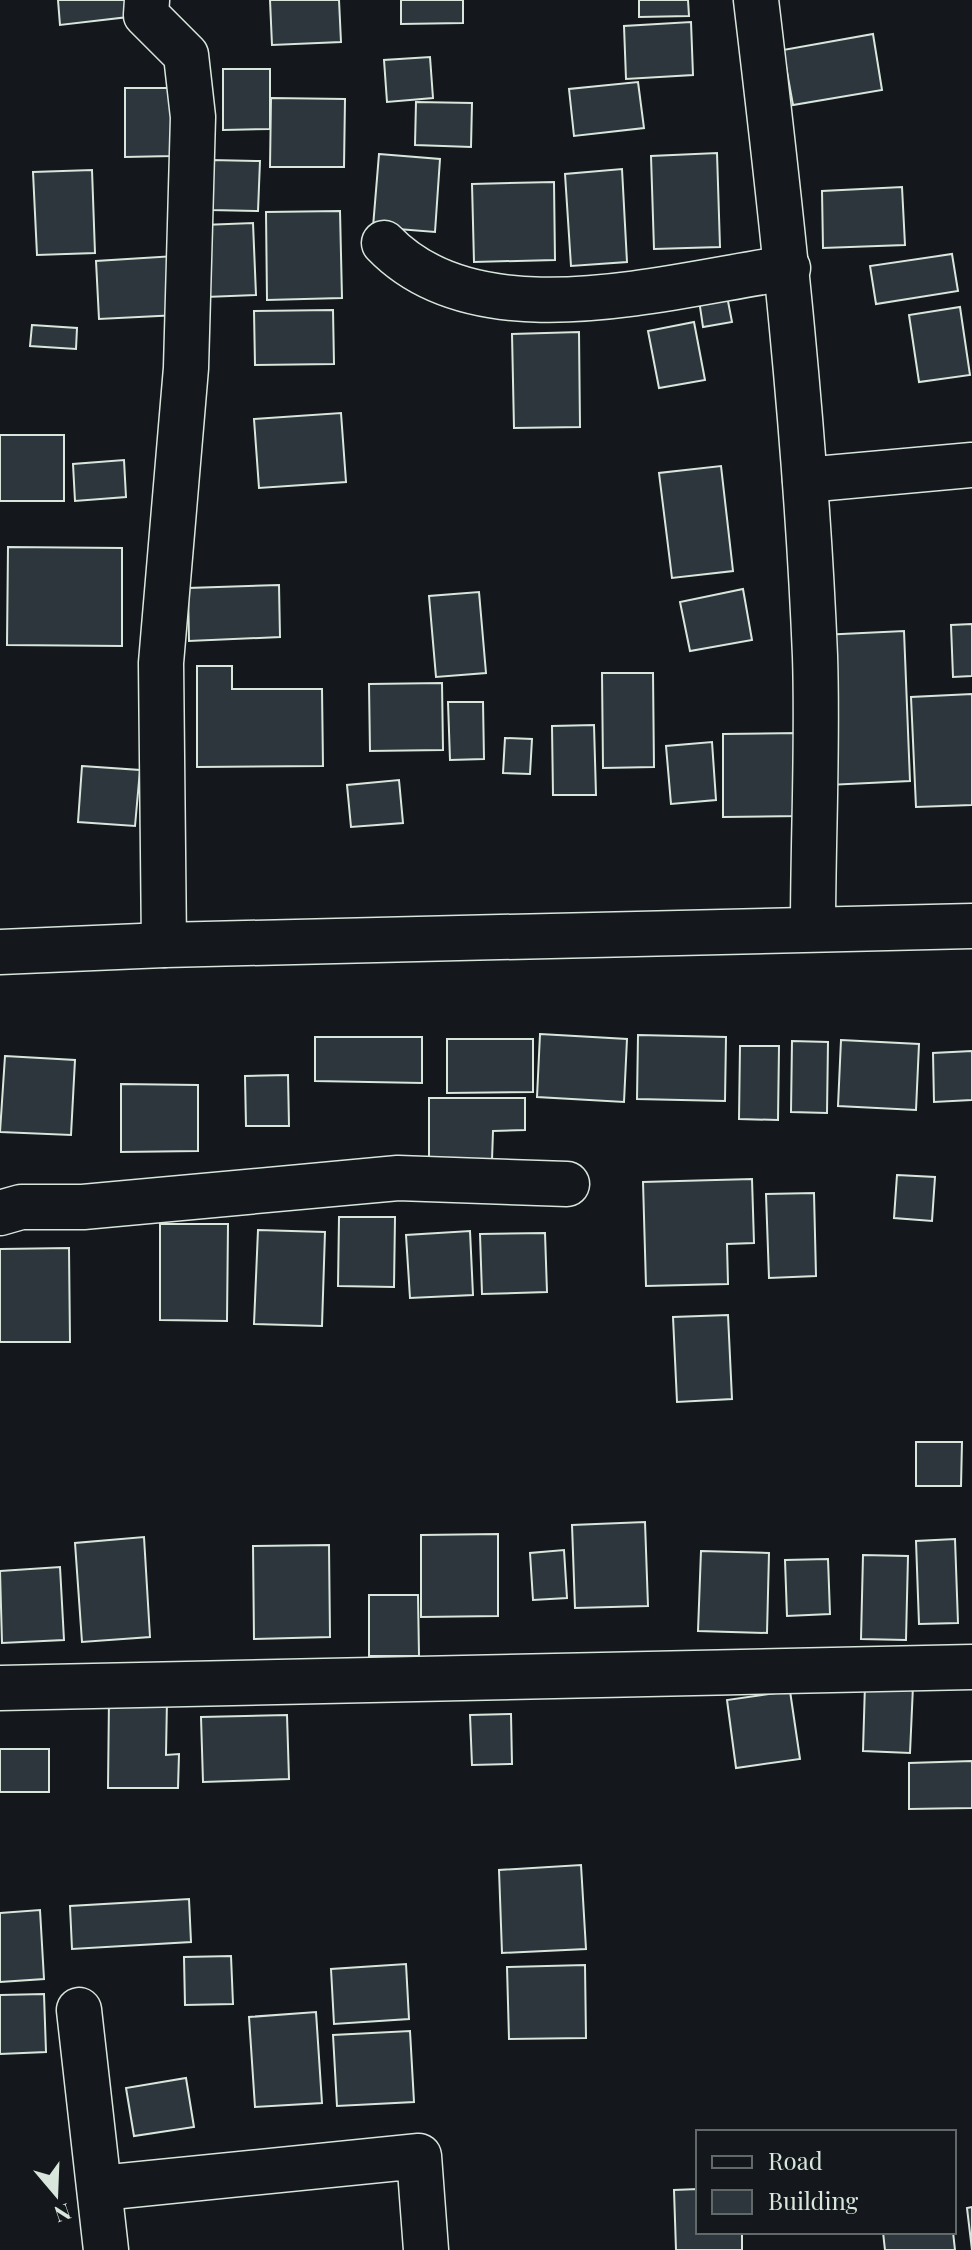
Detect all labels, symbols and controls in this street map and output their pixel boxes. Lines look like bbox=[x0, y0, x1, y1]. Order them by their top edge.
legend bbox=[696, 2130, 956, 2234]
text: Road bbox=[768, 2144, 823, 2176]
north arrow bbox=[16, 2154, 96, 2234]
text: Building bbox=[768, 2184, 859, 2216]
text: N bbox=[50, 2197, 75, 2231]

